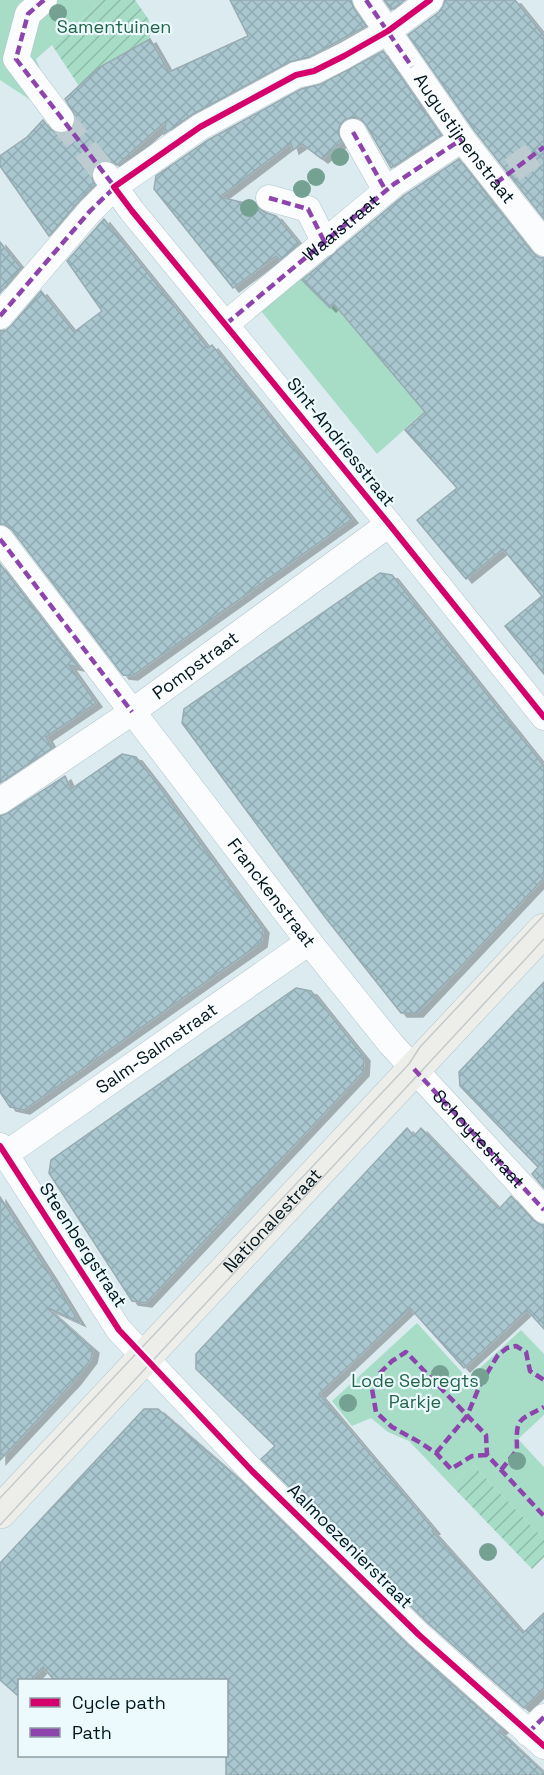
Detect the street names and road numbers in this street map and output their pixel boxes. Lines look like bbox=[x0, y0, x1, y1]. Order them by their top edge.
street label: Augustijnenstraat bbox=[409, 69, 521, 208]
street label: Waaistraat bbox=[298, 189, 384, 266]
street label: Sint-Andriesstraat bbox=[282, 372, 401, 511]
street label: Pompstraat bbox=[148, 626, 243, 704]
street label: Franckenstraat bbox=[223, 833, 321, 952]
street label: Salm-Salmstraat bbox=[91, 998, 222, 1099]
street label: Schoytestraat bbox=[428, 1085, 530, 1193]
street label: Nationalestraat bbox=[218, 1163, 326, 1277]
street label: Steenbergstraat bbox=[35, 1178, 132, 1311]
street label: Aalmoezenierstraat bbox=[283, 1478, 418, 1613]

